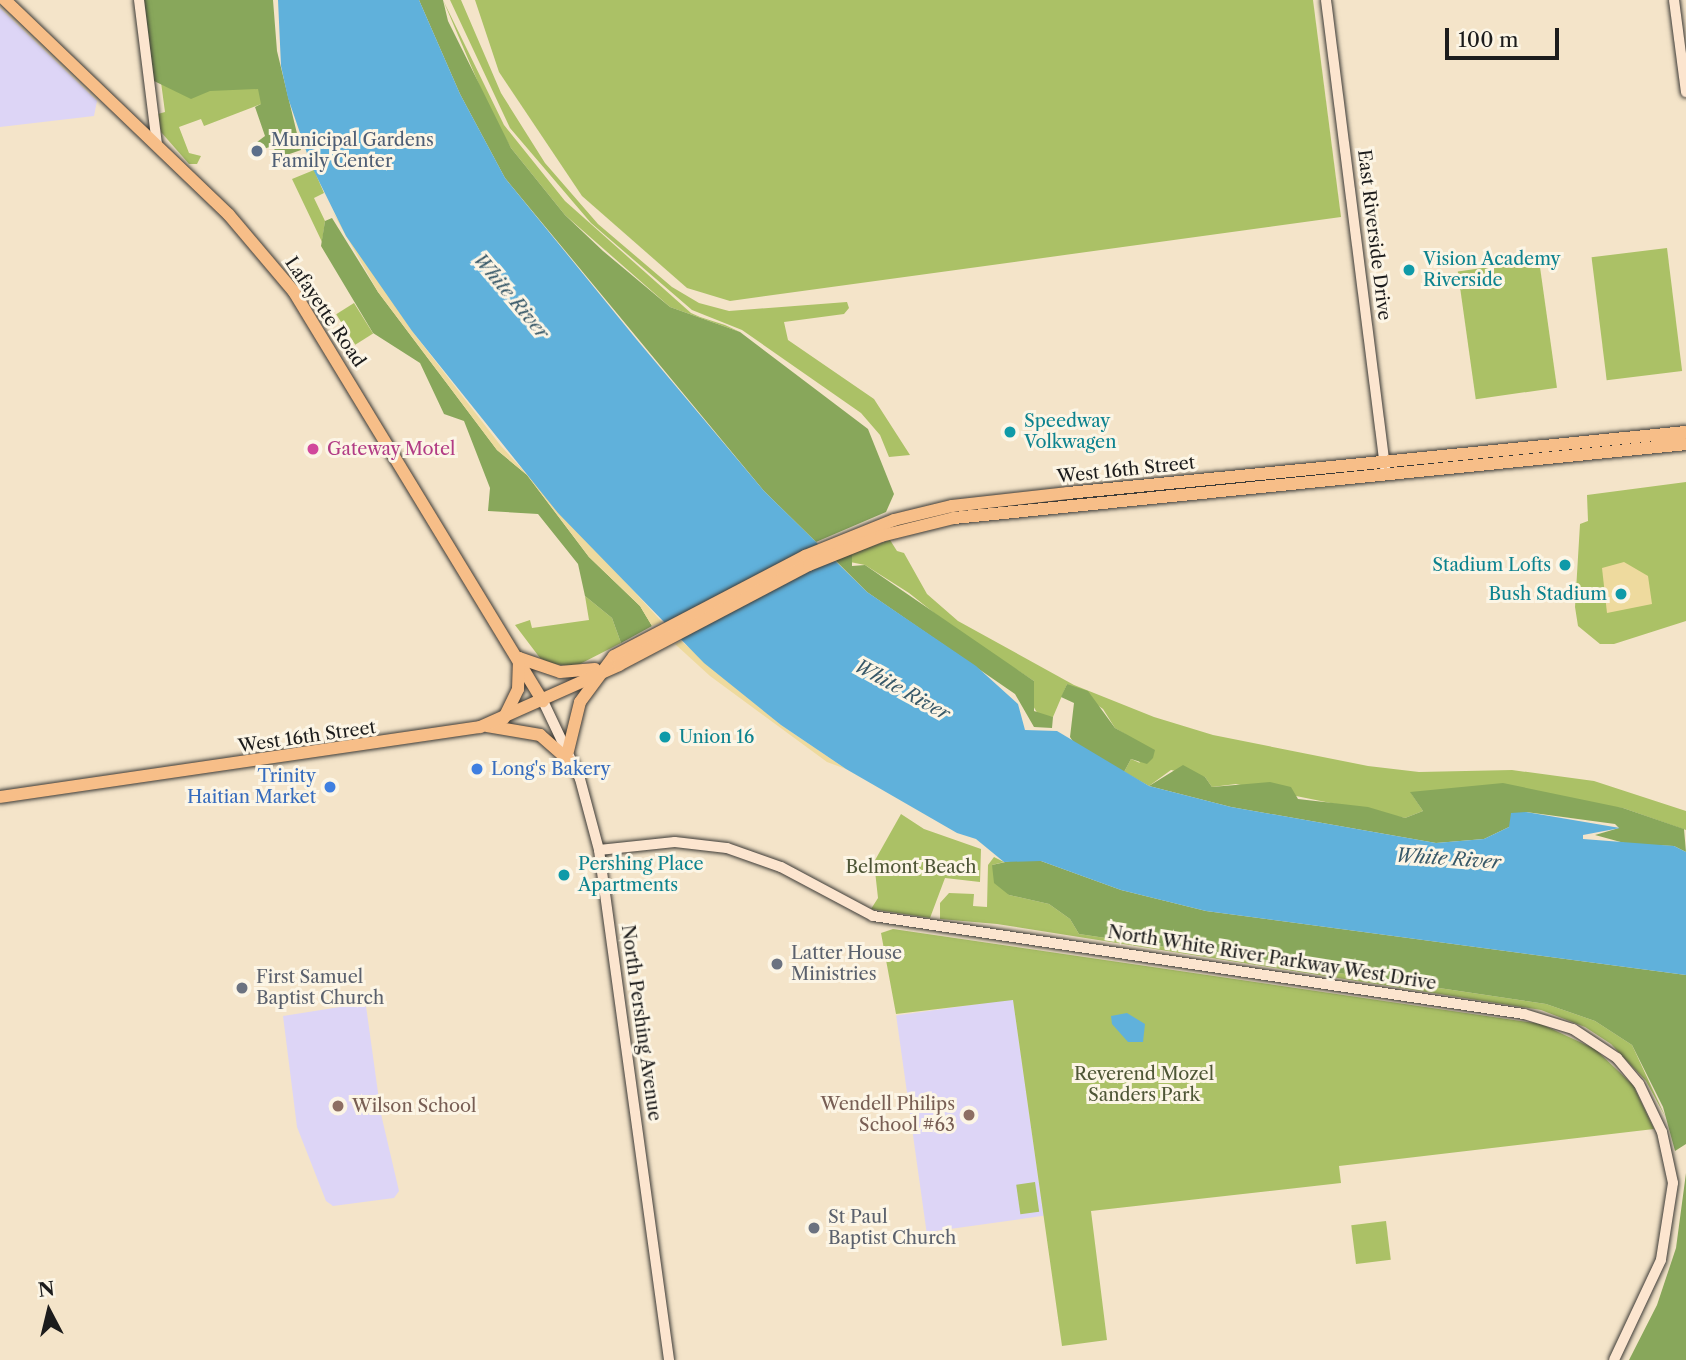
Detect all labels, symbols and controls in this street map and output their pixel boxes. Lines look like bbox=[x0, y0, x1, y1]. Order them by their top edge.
scale bar bbox=[1448, 14, 1562, 58]
text: 100 m bbox=[1458, 27, 1519, 52]
place label: Municipal Gardens Family Center bbox=[271, 130, 434, 172]
marker: Municipal Gardens Family Center bbox=[249, 143, 265, 159]
street label: East Riverside Drive bbox=[1353, 148, 1395, 322]
water label: White River bbox=[468, 248, 554, 344]
place label: Vision Academy Riverside bbox=[1423, 249, 1561, 292]
street label: Lafayette Road bbox=[280, 253, 370, 371]
marker: Vision Academy Riverside bbox=[1401, 262, 1417, 278]
place label: Speedway Volkwagen bbox=[1024, 411, 1116, 453]
marker: Speedway Volkwagen bbox=[1002, 424, 1018, 440]
place label: Gateway Motel bbox=[327, 438, 456, 460]
marker: Gateway Motel bbox=[305, 441, 321, 457]
street label: West 16th Street bbox=[1056, 452, 1196, 488]
place label: Stadium Lofts bbox=[1432, 554, 1551, 576]
marker: Stadium Lofts bbox=[1557, 557, 1573, 573]
place label: Bush Stadium bbox=[1489, 583, 1607, 605]
marker: Bush Stadium bbox=[1613, 586, 1629, 602]
water label: White River bbox=[850, 654, 954, 726]
street label: West 16th Street bbox=[237, 717, 377, 757]
place label: Union 16 bbox=[679, 726, 754, 748]
marker: Union 16 bbox=[657, 729, 673, 745]
place label: Long's Bakery bbox=[491, 758, 610, 780]
marker: Long's Bakery bbox=[469, 761, 485, 777]
place label: Trinity Haitian Market bbox=[187, 766, 316, 808]
marker: Trinity Haitian Market bbox=[322, 779, 338, 795]
water label: White River bbox=[1395, 844, 1501, 874]
place label: Pershing Place Apartments bbox=[578, 854, 703, 896]
park label: Belmont Beach bbox=[845, 856, 977, 878]
marker: Pershing Place Apartments bbox=[556, 867, 572, 883]
street label: North White River Parkway West Drive bbox=[1105, 921, 1439, 995]
street label: North Pershing Avenue bbox=[616, 923, 666, 1123]
place label: Latter House Ministries bbox=[791, 943, 903, 986]
marker: Latter House Ministries bbox=[769, 956, 785, 972]
place label: First Samuel Baptist Church bbox=[256, 967, 384, 1010]
marker: First Samuel Baptist Church bbox=[234, 980, 250, 996]
park label: Reverend Mozel Sanders Park bbox=[1074, 1064, 1214, 1106]
place label: Wendell Philips School #63 bbox=[821, 1094, 955, 1136]
place label: Wilson School bbox=[352, 1095, 476, 1117]
marker: Wilson School bbox=[330, 1098, 346, 1114]
marker: Wendell Philips School #63 bbox=[961, 1107, 977, 1123]
place label: St Paul Baptist Church bbox=[828, 1207, 956, 1250]
marker: St Paul Baptist Church bbox=[806, 1220, 822, 1236]
north arrow bbox=[14, 1276, 84, 1346]
text: N bbox=[37, 1277, 56, 1302]

